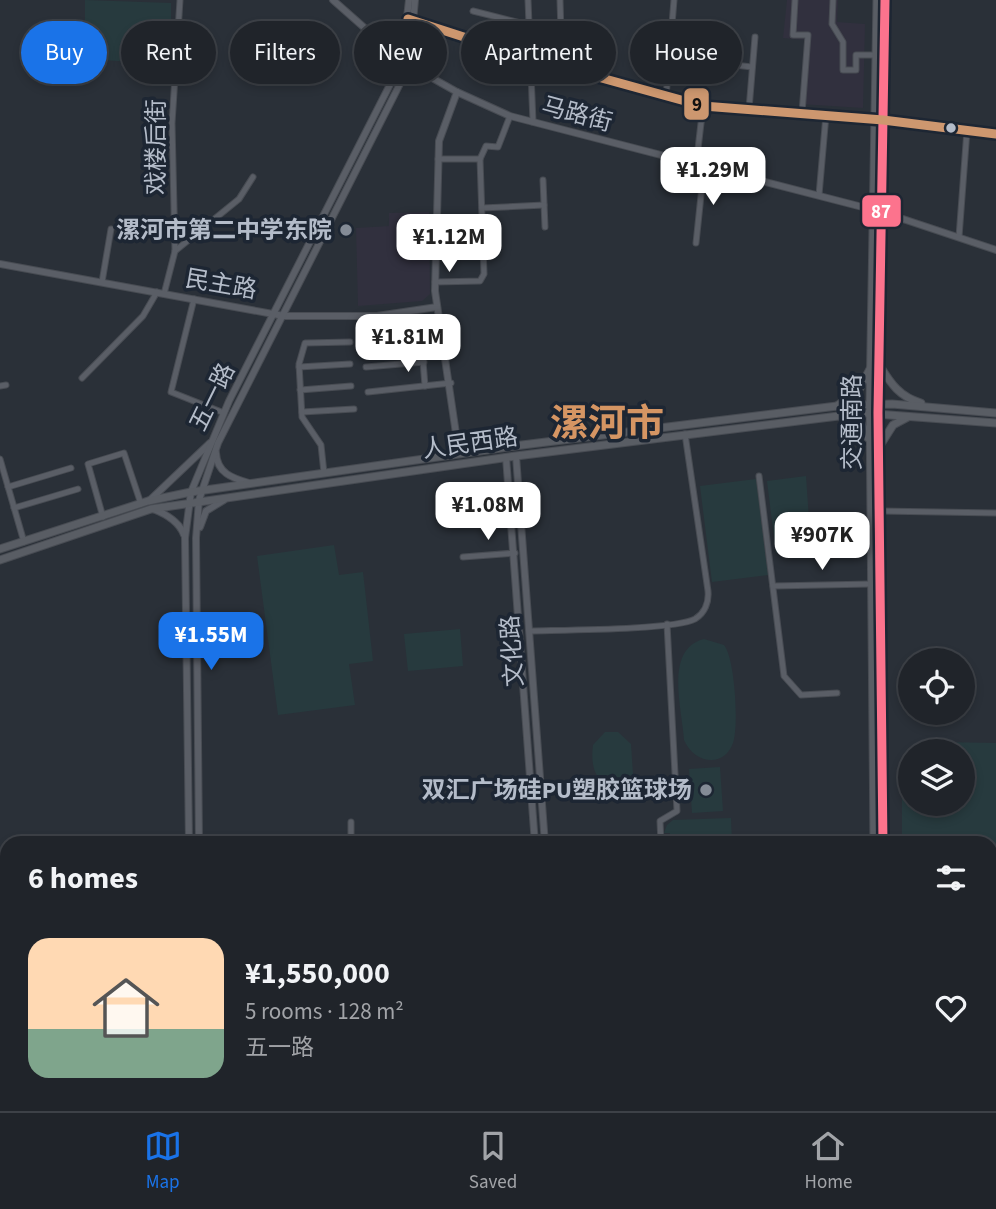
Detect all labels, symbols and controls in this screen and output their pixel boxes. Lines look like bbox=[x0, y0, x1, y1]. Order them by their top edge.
chip: Buy bbox=[21, 21, 107, 84]
chip: Rent bbox=[121, 21, 216, 84]
chip: Filters bbox=[230, 21, 340, 84]
chip: New bbox=[354, 21, 447, 84]
chip: Apartment bbox=[461, 21, 616, 84]
chip: House bbox=[630, 21, 742, 84]
line badge: 9 bbox=[683, 87, 710, 121]
street label: 马路街 bbox=[538, 88, 616, 141]
text: 9 bbox=[692, 92, 702, 119]
street label: 戏楼后街 bbox=[139, 99, 174, 195]
unlabelled marker bbox=[944, 121, 958, 135]
pin: ¥1.29M bbox=[656, 148, 770, 207]
text: ¥1.29M bbox=[676, 153, 750, 186]
line badge: 87 bbox=[861, 194, 902, 228]
text: 87 bbox=[871, 199, 891, 226]
place label: 漯河市第二中学东院 bbox=[116, 213, 332, 248]
pin: ¥1.12M bbox=[392, 215, 506, 274]
text: ¥1.12M bbox=[412, 220, 486, 253]
marker: 漯河市第二中学东院 bbox=[338, 222, 354, 238]
street label: 民主路 bbox=[182, 261, 259, 308]
pin: ¥1.81M bbox=[351, 314, 465, 374]
text: ¥1.81M bbox=[371, 320, 445, 353]
street label: 五一路 bbox=[181, 357, 244, 437]
street label: 交通南路 bbox=[835, 374, 870, 470]
district label: 漯河市 bbox=[550, 397, 664, 451]
street label: 人民西路 bbox=[420, 419, 520, 468]
pin: ¥1.08M bbox=[431, 482, 545, 542]
text: ¥1.08M bbox=[451, 488, 525, 521]
pin: ¥907K bbox=[773, 512, 871, 572]
text: ¥907K bbox=[791, 518, 853, 551]
pin: ¥1.55M bbox=[154, 612, 268, 672]
street label: 文化路 bbox=[493, 614, 532, 688]
text: ¥1.55M bbox=[174, 618, 248, 651]
map controls bbox=[898, 648, 975, 816]
button: locate bbox=[898, 648, 975, 725]
button: layers bbox=[898, 739, 975, 816]
place label: 双汇广场硅PU塑胶篮球场 bbox=[422, 773, 692, 808]
marker: 双汇广场硅PU塑胶篮球场 bbox=[698, 782, 714, 798]
text: 6 homes bbox=[28, 857, 138, 900]
icon: filters bbox=[932, 859, 970, 897]
text: ¥1,550,000 bbox=[245, 952, 390, 995]
icon: home bbox=[84, 966, 168, 1050]
icon: heart bbox=[932, 989, 970, 1027]
text: 5 rooms · 128 m² bbox=[245, 995, 404, 1028]
text: 五一路 bbox=[245, 1031, 314, 1064]
tab: Map bbox=[144, 1127, 182, 1196]
tab: Saved bbox=[469, 1127, 517, 1196]
tab: Home bbox=[805, 1127, 852, 1196]

